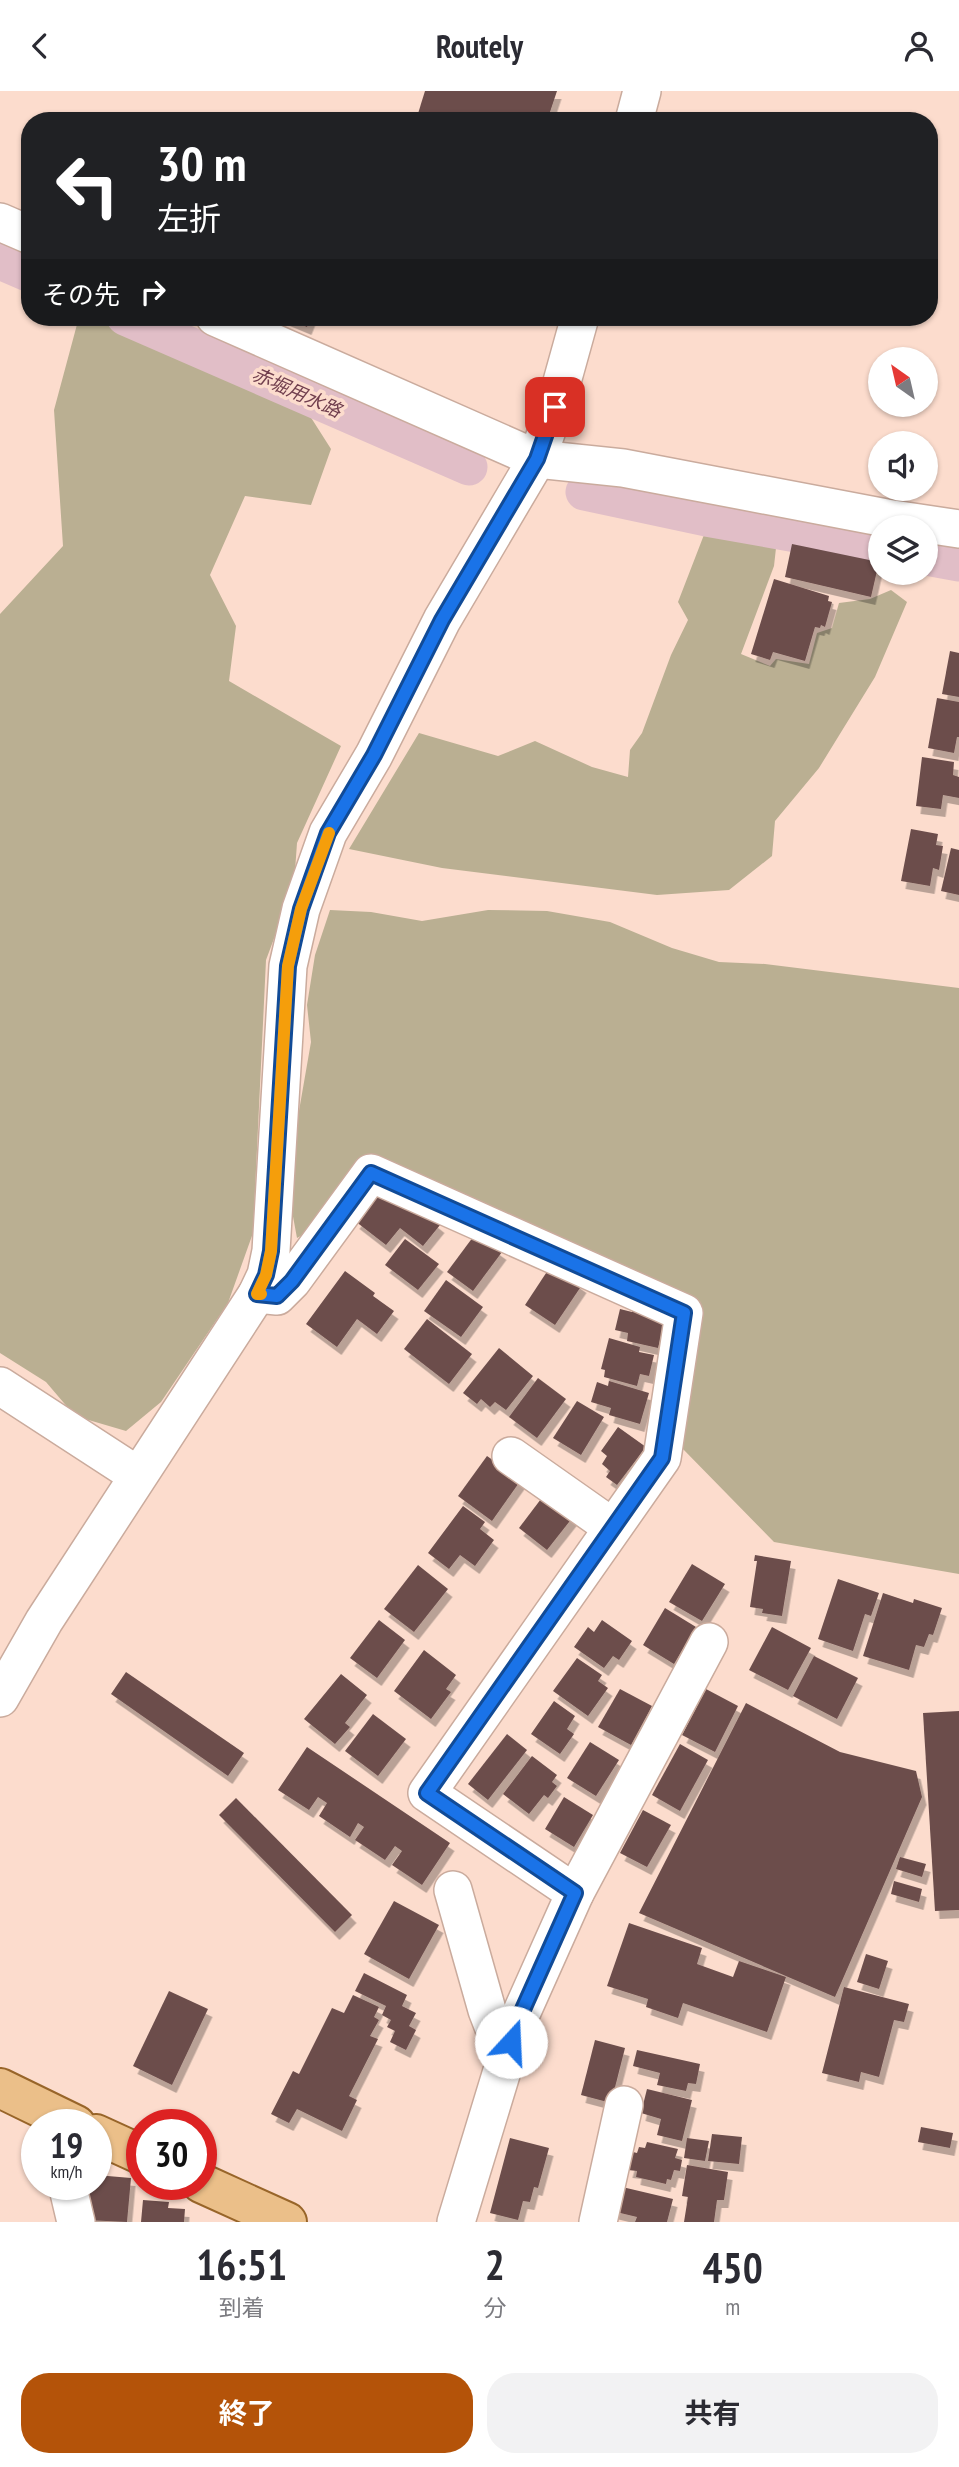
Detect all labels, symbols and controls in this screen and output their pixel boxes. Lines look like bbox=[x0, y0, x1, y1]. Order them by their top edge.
text: Routely bbox=[436, 25, 523, 67]
icon: back bbox=[21, 27, 59, 65]
icon: person bbox=[900, 27, 938, 65]
text: 30 m bbox=[157, 131, 246, 195]
icon: left bbox=[42, 140, 133, 231]
text: 左折 bbox=[157, 197, 221, 239]
icon: right bbox=[134, 273, 172, 311]
text: その先 bbox=[42, 278, 120, 311]
north arrow bbox=[868, 347, 938, 417]
map controls bbox=[868, 347, 938, 585]
water label: 赤堀用水路 bbox=[249, 362, 347, 423]
pin bbox=[525, 377, 585, 437]
icon: arrive bbox=[536, 388, 574, 426]
button: sound bbox=[868, 431, 938, 501]
button: layers bbox=[868, 515, 938, 585]
position arrow bbox=[474, 2005, 548, 2079]
speed limit sign: 30 bbox=[126, 2109, 217, 2200]
text: 19 bbox=[50, 2122, 83, 2168]
text: km/h bbox=[51, 2160, 82, 2183]
text: 16:51 bbox=[196, 2237, 287, 2292]
text: 2 bbox=[485, 2237, 505, 2292]
text: 450 bbox=[703, 2240, 763, 2295]
text: m bbox=[725, 2292, 740, 2321]
text: 到着 bbox=[219, 2293, 265, 2322]
text: 分 bbox=[483, 2293, 506, 2322]
button: 終了 bbox=[21, 2373, 473, 2453]
button: 共有 bbox=[487, 2373, 938, 2453]

